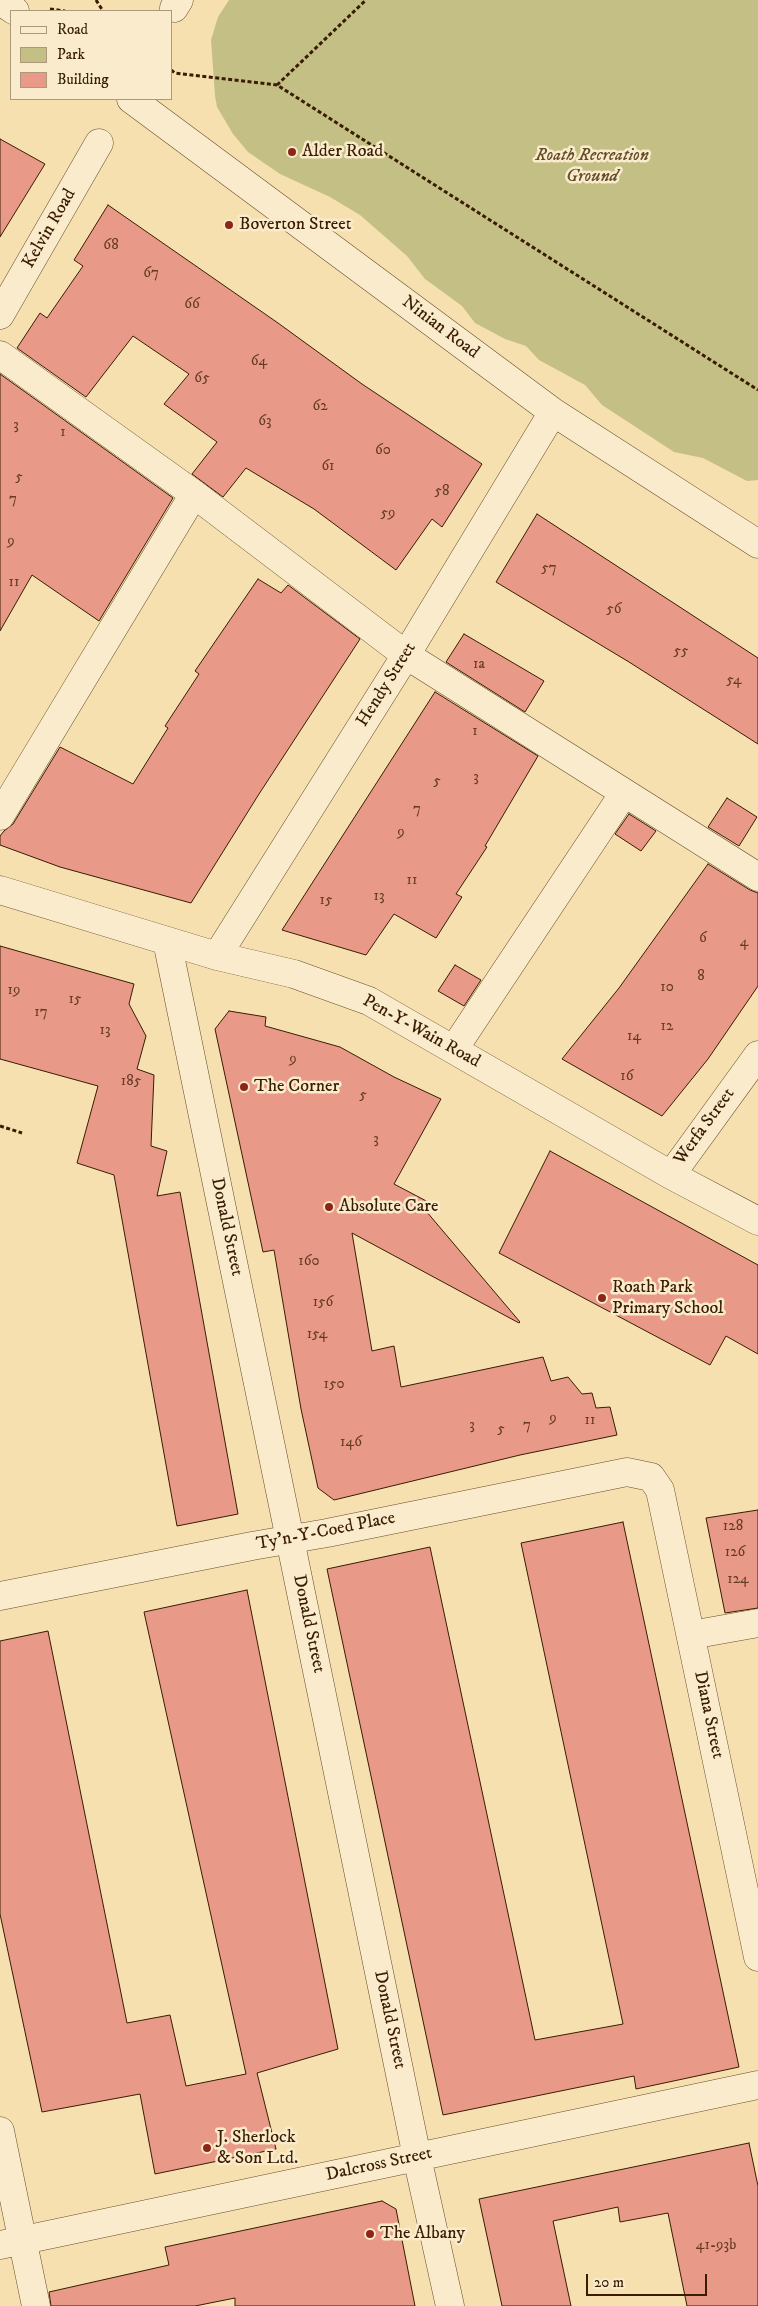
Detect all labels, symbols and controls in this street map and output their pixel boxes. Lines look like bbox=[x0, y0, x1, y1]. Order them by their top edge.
legend bbox=[10, 10, 172, 100]
text: Road bbox=[57, 20, 88, 39]
text: Park bbox=[57, 45, 85, 64]
text: Building bbox=[57, 70, 109, 89]
place label: Alder Road bbox=[302, 141, 383, 163]
park label: Roath Recreation Ground bbox=[535, 145, 649, 188]
marker: Alder Road bbox=[286, 146, 298, 158]
street label: Kelvin Road bbox=[19, 185, 81, 273]
place label: Boverton Street bbox=[239, 214, 352, 236]
marker: Boverton Street bbox=[223, 219, 235, 231]
house number: 68 bbox=[103, 237, 119, 255]
house number: 67 bbox=[143, 265, 159, 283]
street label: Ninian Road bbox=[397, 292, 483, 364]
house number: 66 bbox=[184, 296, 200, 314]
house number: 64 bbox=[251, 353, 267, 371]
house number: 65 bbox=[194, 370, 210, 388]
house number: 62 bbox=[312, 398, 328, 416]
house number: 63 bbox=[258, 413, 272, 431]
house number: 3 bbox=[13, 417, 19, 435]
house number: 1 bbox=[60, 424, 66, 442]
house number: 60 bbox=[375, 442, 391, 460]
house number: 61 bbox=[321, 458, 335, 476]
house number: 5 bbox=[15, 469, 23, 487]
house number: 58 bbox=[435, 483, 449, 501]
house number: 7 bbox=[9, 491, 17, 509]
house number: 59 bbox=[381, 505, 395, 523]
house number: 9 bbox=[7, 533, 15, 551]
house number: 57 bbox=[541, 560, 557, 578]
house number: 11 bbox=[8, 574, 20, 592]
house number: 56 bbox=[606, 601, 622, 619]
street label: Hendy Street bbox=[353, 639, 421, 731]
house number: 55 bbox=[674, 643, 688, 661]
house number: 1a bbox=[473, 656, 485, 674]
house number: 54 bbox=[726, 672, 742, 690]
house number: 1 bbox=[472, 723, 478, 741]
house number: 3 bbox=[473, 769, 479, 787]
house number: 5 bbox=[433, 773, 441, 791]
house number: 7 bbox=[413, 801, 421, 819]
house number: 9 bbox=[397, 824, 405, 842]
house number: 11 bbox=[406, 872, 418, 890]
house number: 13 bbox=[373, 888, 385, 906]
house number: 15 bbox=[320, 892, 332, 910]
house number: 6 bbox=[699, 930, 707, 948]
house number: 4 bbox=[740, 934, 748, 952]
house number: 8 bbox=[697, 968, 705, 986]
house number: 10 bbox=[660, 979, 674, 997]
house number: 19 bbox=[8, 982, 20, 1000]
house number: 15 bbox=[69, 991, 81, 1009]
street label: Pen-Y-Wain Road bbox=[358, 991, 484, 1073]
house number: 17 bbox=[34, 1004, 48, 1022]
house number: 12 bbox=[661, 1018, 673, 1036]
house number: 13 bbox=[99, 1022, 111, 1040]
house number: 14 bbox=[627, 1028, 641, 1046]
house number: 9 bbox=[289, 1051, 297, 1069]
house number: 16 bbox=[620, 1068, 634, 1086]
house number: 185 bbox=[121, 1073, 141, 1091]
place label: The Corner bbox=[254, 1076, 339, 1098]
marker: The Corner bbox=[238, 1081, 250, 1093]
street label: Werfa Street bbox=[670, 1084, 740, 1170]
house number: 5 bbox=[359, 1087, 367, 1105]
house number: 3 bbox=[373, 1131, 379, 1149]
street label: Donald Street bbox=[205, 1176, 247, 1278]
place label: Absolute Care bbox=[339, 1196, 438, 1218]
marker: Absolute Care bbox=[323, 1201, 335, 1213]
house number: 160 bbox=[298, 1253, 320, 1271]
place label: Roath Park Primary School bbox=[612, 1277, 723, 1320]
marker: Roath Park Primary School bbox=[596, 1292, 608, 1304]
house number: 156 bbox=[313, 1294, 333, 1312]
house number: 154 bbox=[307, 1326, 327, 1344]
house number: 150 bbox=[324, 1376, 344, 1394]
house number: 9 bbox=[549, 1410, 557, 1428]
house number: 11 bbox=[584, 1412, 596, 1430]
house number: 3 bbox=[469, 1417, 475, 1435]
house number: 7 bbox=[523, 1417, 531, 1435]
house number: 5 bbox=[497, 1421, 505, 1439]
house number: 146 bbox=[340, 1434, 362, 1452]
street label: Ty'n-Y-Coed Place bbox=[255, 1508, 397, 1556]
house number: 128 bbox=[723, 1518, 743, 1536]
house number: 126 bbox=[725, 1544, 745, 1562]
house number: 124 bbox=[727, 1571, 749, 1589]
street label: Donald Street bbox=[287, 1573, 329, 1675]
street label: Diana Street bbox=[688, 1669, 728, 1761]
street label: Donald Street bbox=[368, 1969, 410, 2071]
place label: J. Sherlock & Son Ltd. bbox=[217, 2127, 298, 2170]
marker: J. Sherlock & Son Ltd. bbox=[201, 2142, 213, 2154]
street label: Dalcross Street bbox=[324, 2143, 434, 2187]
place label: The Albany bbox=[380, 2223, 465, 2245]
marker: The Albany bbox=[364, 2228, 376, 2240]
house number: 41-93b bbox=[696, 2237, 736, 2255]
scale bar bbox=[588, 2264, 709, 2296]
text: 20 m bbox=[594, 2273, 624, 2292]

